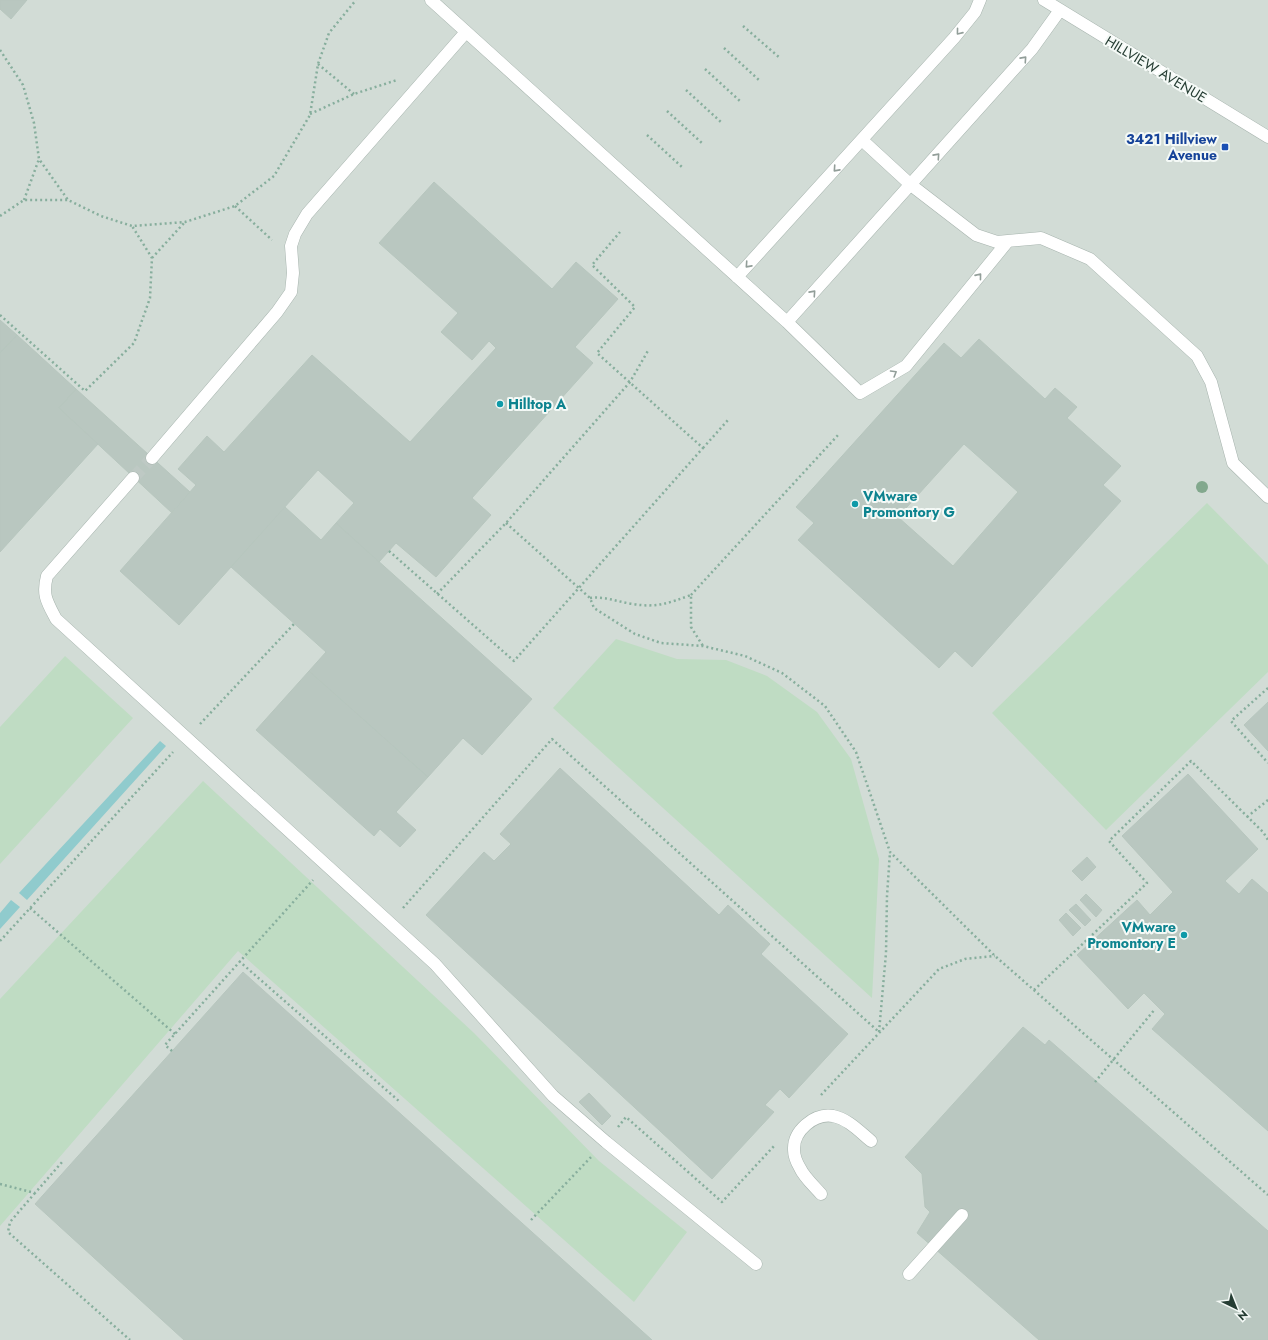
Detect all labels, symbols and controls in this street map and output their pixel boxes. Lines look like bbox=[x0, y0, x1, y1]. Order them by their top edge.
one-way arrow bbox=[957, 28, 964, 35]
street label: HILLVIEW AVENUE bbox=[1101, 31, 1211, 107]
one-way arrow bbox=[1019, 56, 1027, 64]
place label: 3421 Hillview Avenue bbox=[1126, 129, 1217, 165]
marker: 3421 Hillview Avenue bbox=[1220, 142, 1230, 152]
one-way arrow bbox=[933, 153, 940, 160]
one-way arrow bbox=[833, 164, 840, 171]
one-way arrow bbox=[746, 260, 753, 267]
one-way arrow bbox=[975, 274, 982, 281]
one-way arrow bbox=[808, 290, 815, 297]
one-way arrow bbox=[890, 371, 897, 378]
place label: Hilltop A bbox=[508, 394, 567, 414]
marker: Hilltop A bbox=[495, 399, 505, 409]
place label: VMware Promontory G bbox=[862, 486, 955, 522]
marker: VMware Promontory G bbox=[850, 499, 860, 509]
place label: VMware Promontory E bbox=[1087, 917, 1176, 953]
marker: VMware Promontory E bbox=[1179, 930, 1189, 940]
north arrow bbox=[1216, 1288, 1256, 1328]
text: N bbox=[1234, 1306, 1251, 1324]

